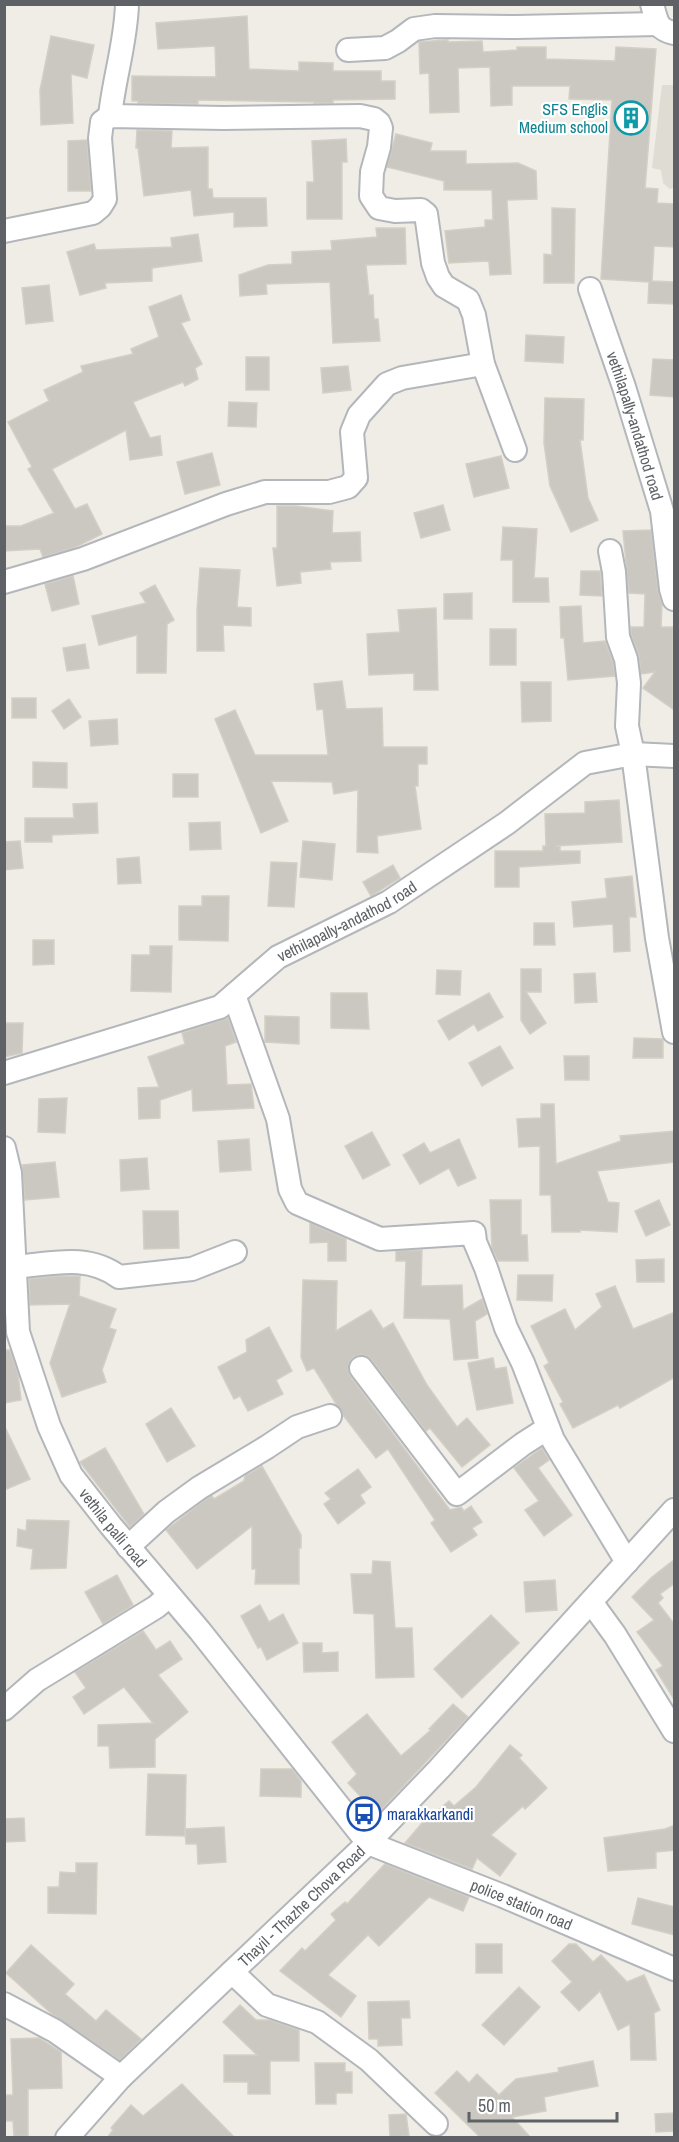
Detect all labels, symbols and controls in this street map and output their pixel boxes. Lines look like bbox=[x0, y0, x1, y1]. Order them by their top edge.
place label: SFS Englis Medium school bbox=[519, 98, 608, 138]
building icon: SFS Englis Medium school bbox=[613, 100, 649, 136]
street label: vethilapally-andathod road bbox=[601, 348, 669, 503]
street label: vethilapally-andathod road bbox=[273, 876, 421, 967]
street label: vethila palli road bbox=[74, 1483, 152, 1572]
bus stop icon: marakkarkandi bbox=[346, 1796, 382, 1832]
place label: marakkarkandi bbox=[387, 1803, 474, 1825]
street label: Thayil - Thazhe Chova Road bbox=[233, 1840, 370, 1972]
street label: police station road bbox=[468, 1873, 576, 1935]
scale bar bbox=[469, 2085, 618, 2123]
text: 50 m bbox=[478, 2093, 511, 2118]

